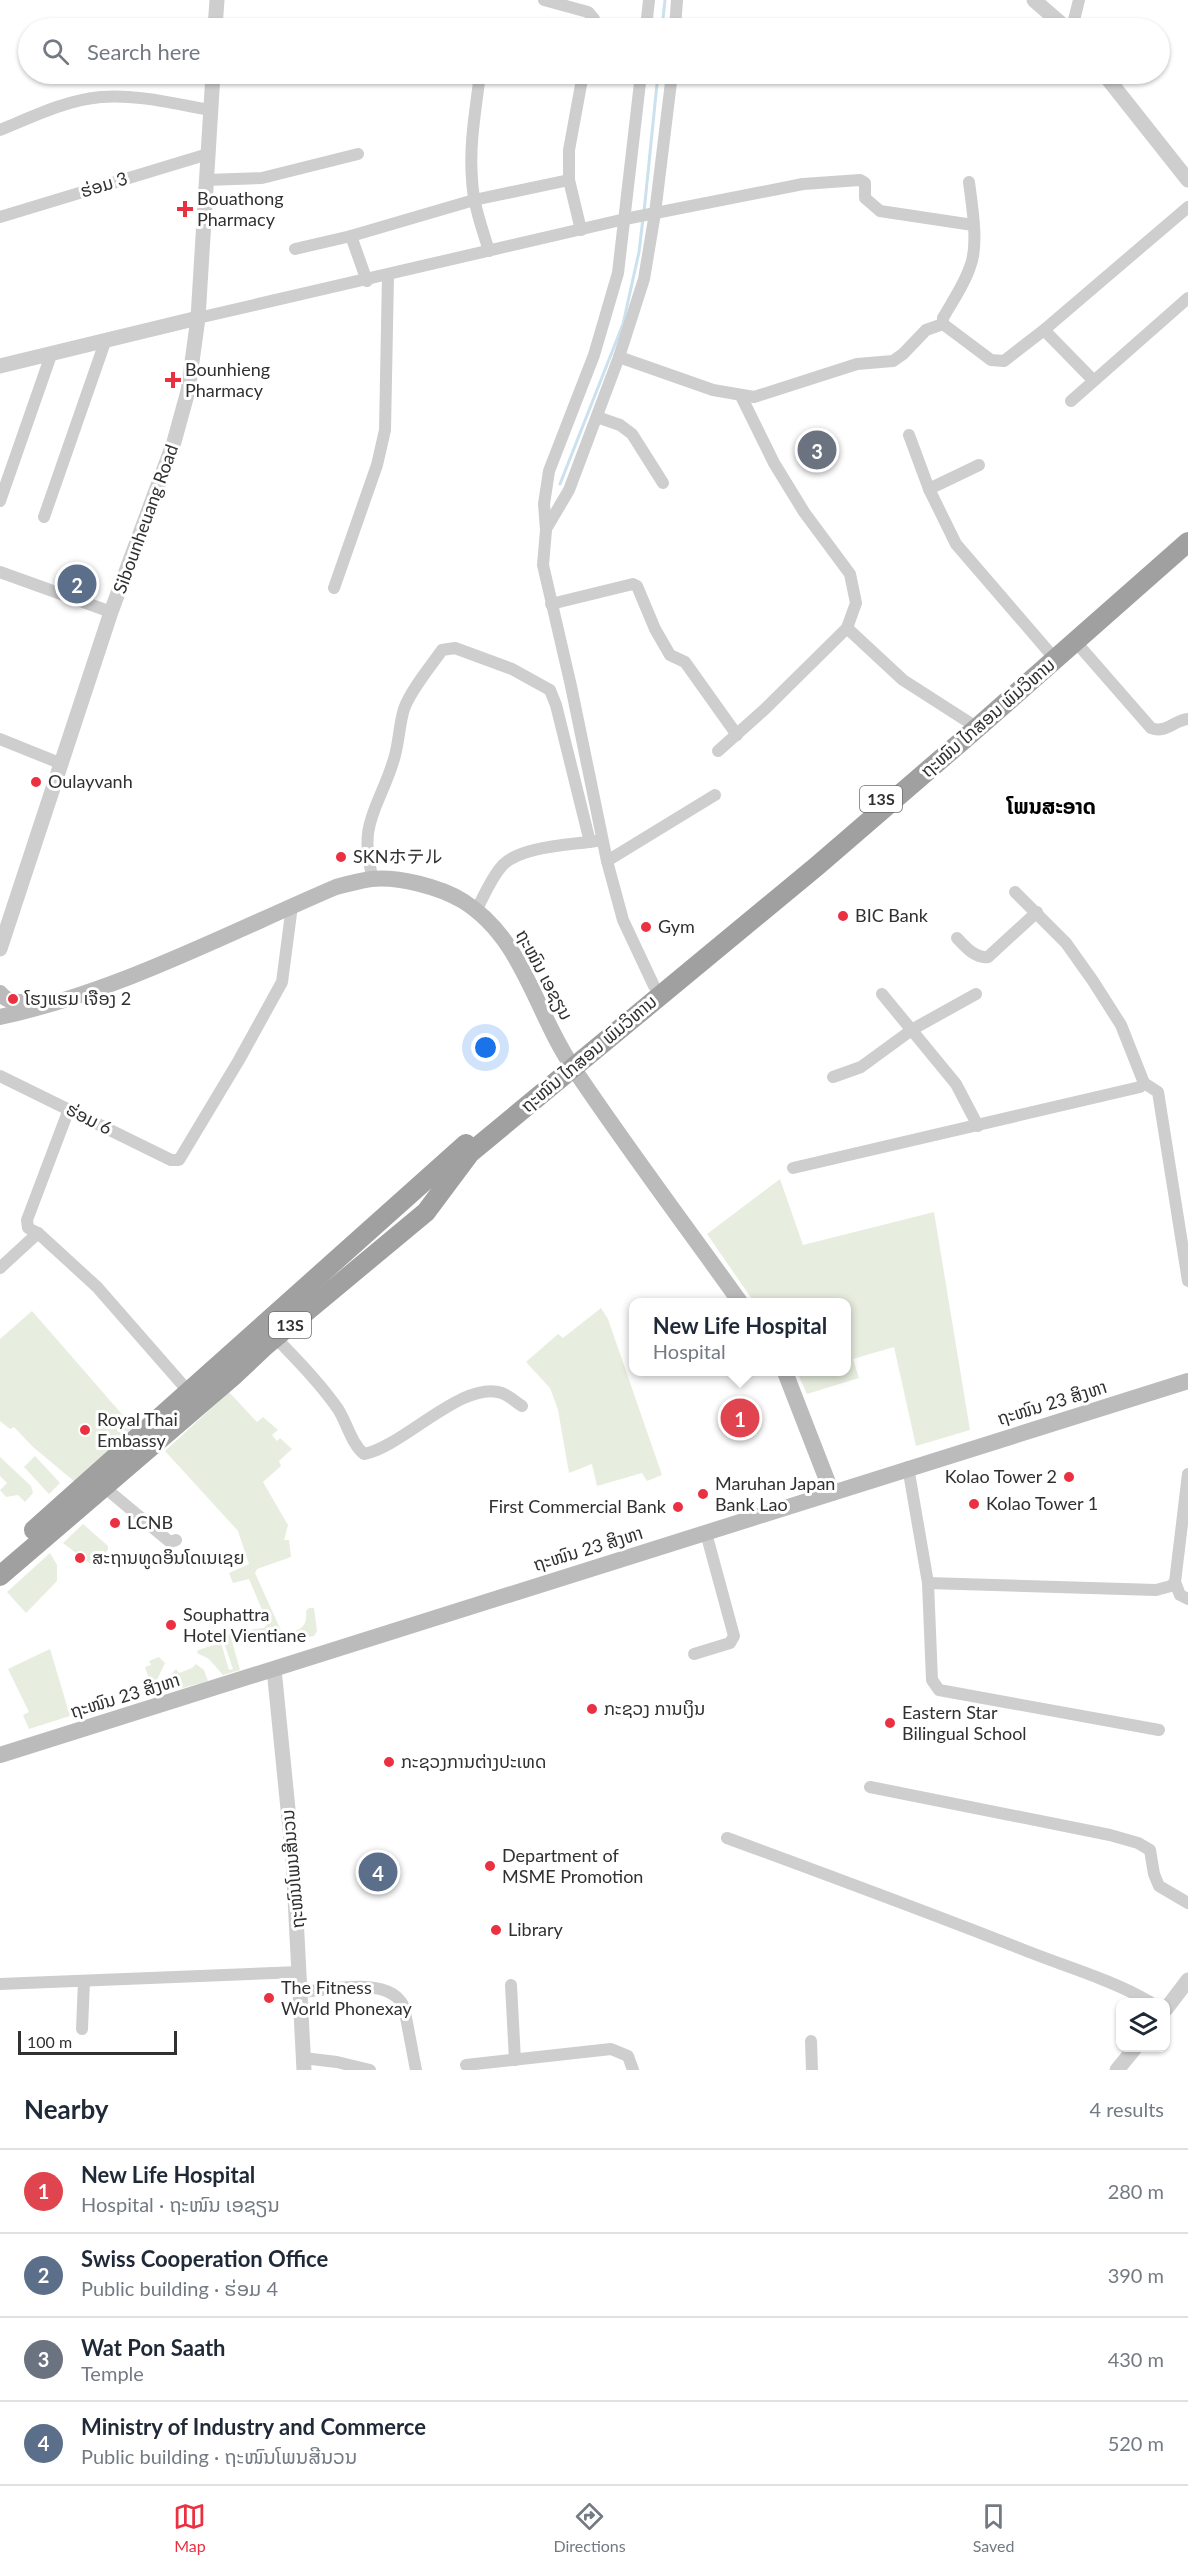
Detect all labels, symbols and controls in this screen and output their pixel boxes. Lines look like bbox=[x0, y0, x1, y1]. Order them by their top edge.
search box bbox=[18, 18, 1170, 84]
icon: search bbox=[39, 35, 72, 68]
text: Search here bbox=[87, 38, 200, 65]
street label: ຮ່ອມ 3 bbox=[77, 166, 130, 202]
place label: Bouathong Pharmacy bbox=[197, 187, 284, 230]
marker: Bouathong Pharmacy bbox=[178, 202, 192, 216]
place label: Bounhieng Pharmacy bbox=[185, 358, 270, 401]
marker: Bounhieng Pharmacy bbox=[166, 373, 180, 387]
pin: 3 bbox=[798, 428, 836, 472]
street label: Sibounheuang Road bbox=[108, 441, 182, 596]
pin: 2 bbox=[58, 562, 97, 606]
street label: ຖະໜົນ ໄກສອນ ພົມວິຫານ bbox=[916, 653, 1059, 782]
place label: Oulayvanh bbox=[48, 770, 133, 792]
marker: Oulayvanh bbox=[29, 775, 43, 789]
road number: 13S bbox=[860, 786, 902, 812]
district label: ໂພນສະອາດ bbox=[1005, 793, 1096, 818]
place label: SKNホテル bbox=[353, 845, 442, 867]
marker: SKNホテル bbox=[334, 850, 348, 864]
place label: BIC Bank bbox=[855, 904, 929, 926]
marker: BIC Bank bbox=[836, 909, 850, 923]
place label: Gym bbox=[658, 915, 695, 937]
marker: Gym bbox=[639, 920, 653, 934]
street label: ຖະໜົນ ເອຊຽນ bbox=[511, 925, 578, 1024]
place label: ໂຮງແຮມ ເຈືອງ 2 bbox=[24, 987, 131, 1009]
street label: ຖະໜົນ ໄກສອນ ພົມວິຫານ bbox=[516, 990, 661, 1117]
marker: ໂຮງແຮມ ເຈືອງ 2 bbox=[6, 992, 20, 1006]
your location bbox=[471, 1033, 500, 1062]
street label: ຮ່ອມ 6 bbox=[63, 1097, 116, 1139]
popup bbox=[629, 1298, 851, 1376]
road number: 13S bbox=[269, 1312, 311, 1338]
text: New Life Hospital bbox=[653, 1312, 827, 1339]
text: Hospital bbox=[653, 1339, 726, 1363]
street label: ຖະໜົນ 23 ສິງຫາ bbox=[994, 1375, 1109, 1429]
pin: 1 bbox=[720, 1396, 760, 1440]
place label: Royal Thai Embassy bbox=[97, 1408, 178, 1451]
marker: Royal Thai Embassy bbox=[78, 1423, 92, 1437]
place label: Kolao Tower 2 bbox=[945, 1465, 1057, 1487]
marker: Kolao Tower 2 bbox=[1062, 1470, 1076, 1484]
place label: Maruhan Japan Bank Lao bbox=[715, 1472, 835, 1515]
marker: Maruhan Japan Bank Lao bbox=[696, 1487, 710, 1501]
place label: Kolao Tower 1 bbox=[986, 1492, 1098, 1514]
place label: First Commercial Bank bbox=[488, 1495, 667, 1517]
marker: Kolao Tower 1 bbox=[967, 1497, 981, 1511]
marker: First Commercial Bank bbox=[671, 1500, 685, 1514]
place label: LCNB bbox=[127, 1511, 173, 1533]
marker: LCNB bbox=[108, 1516, 122, 1530]
street label: ຖະໜົນ 23 ສິງຫາ bbox=[530, 1521, 645, 1575]
place label: ສະຖານທູດອິນໂດເນເຊຍ bbox=[92, 1546, 245, 1570]
marker: ສະຖານທູດອິນໂດເນເຊຍ bbox=[73, 1551, 87, 1565]
place label: Souphattra Hotel Vientiane bbox=[183, 1603, 306, 1646]
marker: Souphattra Hotel Vientiane bbox=[164, 1618, 178, 1632]
street label: ຖະໜົນ 23 ສິງຫາ bbox=[67, 1668, 182, 1722]
place label: ກະຊວງ ການເງິນ bbox=[604, 1697, 705, 1719]
place label: Eastern Star Bilingual School bbox=[902, 1701, 1027, 1744]
marker: ກະຊວງ ການເງິນ bbox=[585, 1702, 599, 1716]
marker: Eastern Star Bilingual School bbox=[883, 1716, 897, 1730]
place label: ກະຊວງການຕ່າງປະເທດ bbox=[401, 1750, 546, 1772]
marker: ກະຊວງການຕ່າງປະເທດ bbox=[382, 1755, 396, 1769]
street label: ຖະໜົນໂພນສີນວນ bbox=[276, 1809, 308, 1930]
place label: Department of MSME Promotion bbox=[502, 1844, 643, 1887]
pin: 4 bbox=[358, 1850, 398, 1894]
marker: Department of MSME Promotion bbox=[483, 1859, 497, 1873]
place label: Library bbox=[508, 1918, 564, 1940]
marker: Library bbox=[489, 1923, 503, 1937]
place label: The Fitness World Phonexay bbox=[281, 1976, 412, 2019]
marker: The Fitness World Phonexay bbox=[262, 1991, 276, 2005]
map controls bbox=[1116, 1998, 1170, 2052]
button: layers bbox=[1116, 1998, 1170, 2052]
scale bar bbox=[18, 2028, 177, 2056]
text: 100 m bbox=[27, 2032, 72, 2051]
text: Nearby bbox=[24, 2093, 109, 2125]
text: 4 results bbox=[1089, 2097, 1164, 2121]
text: New Life Hospital bbox=[81, 2161, 255, 2188]
text: 1 bbox=[38, 2179, 49, 2203]
text: 280 m bbox=[1108, 2179, 1164, 2203]
text: Hospital · ຖະໜົນ ເອຊຽນ bbox=[81, 2192, 280, 2216]
text: Swiss Cooperation Office bbox=[81, 2245, 328, 2272]
text: 2 bbox=[38, 2263, 49, 2287]
text: 390 m bbox=[1108, 2263, 1164, 2287]
text: Public building · ຮ່ອມ 4 bbox=[81, 2276, 278, 2300]
text: Wat Pon Saath bbox=[81, 2334, 226, 2361]
text: 3 bbox=[38, 2347, 49, 2371]
text: 430 m bbox=[1108, 2347, 1164, 2371]
text: Temple bbox=[81, 2361, 144, 2385]
text: Ministry of Industry and Commerce bbox=[81, 2413, 426, 2440]
text: 4 bbox=[38, 2431, 49, 2455]
text: 520 m bbox=[1108, 2431, 1164, 2455]
text: Public building · ຖະໜົນໂພນສີນວນ bbox=[81, 2444, 357, 2468]
tab: Map bbox=[173, 2500, 206, 2555]
tab: Directions bbox=[553, 2500, 626, 2555]
tab: Saved bbox=[973, 2500, 1014, 2555]

